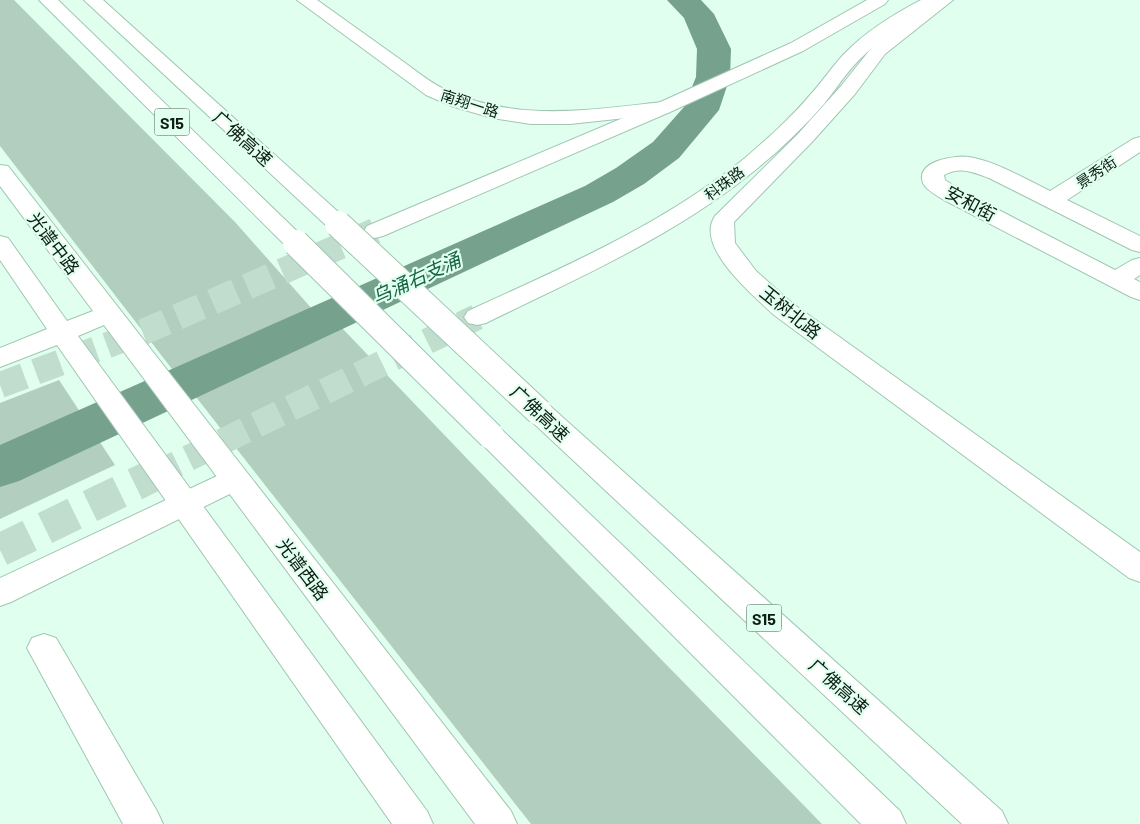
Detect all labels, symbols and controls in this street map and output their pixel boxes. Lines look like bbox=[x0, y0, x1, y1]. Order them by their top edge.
street label: 南翔一路 bbox=[439, 85, 501, 121]
street label: 广佛高速 bbox=[209, 106, 277, 170]
road number: S15 bbox=[154, 108, 190, 136]
street label: 景秀街 bbox=[1072, 152, 1120, 192]
street label: 科珠路 bbox=[701, 162, 747, 204]
street label: 安和街 bbox=[942, 181, 1000, 225]
street label: 光谱中路 bbox=[24, 208, 84, 278]
water label: 乌涌右支涌 bbox=[368, 247, 466, 309]
street label: 玉树北路 bbox=[756, 281, 826, 343]
street label: 广佛高速 bbox=[506, 380, 574, 446]
street label: 光谱西路 bbox=[273, 534, 333, 604]
road number: S15 bbox=[746, 604, 782, 632]
street label: 广佛高速 bbox=[805, 654, 873, 718]

